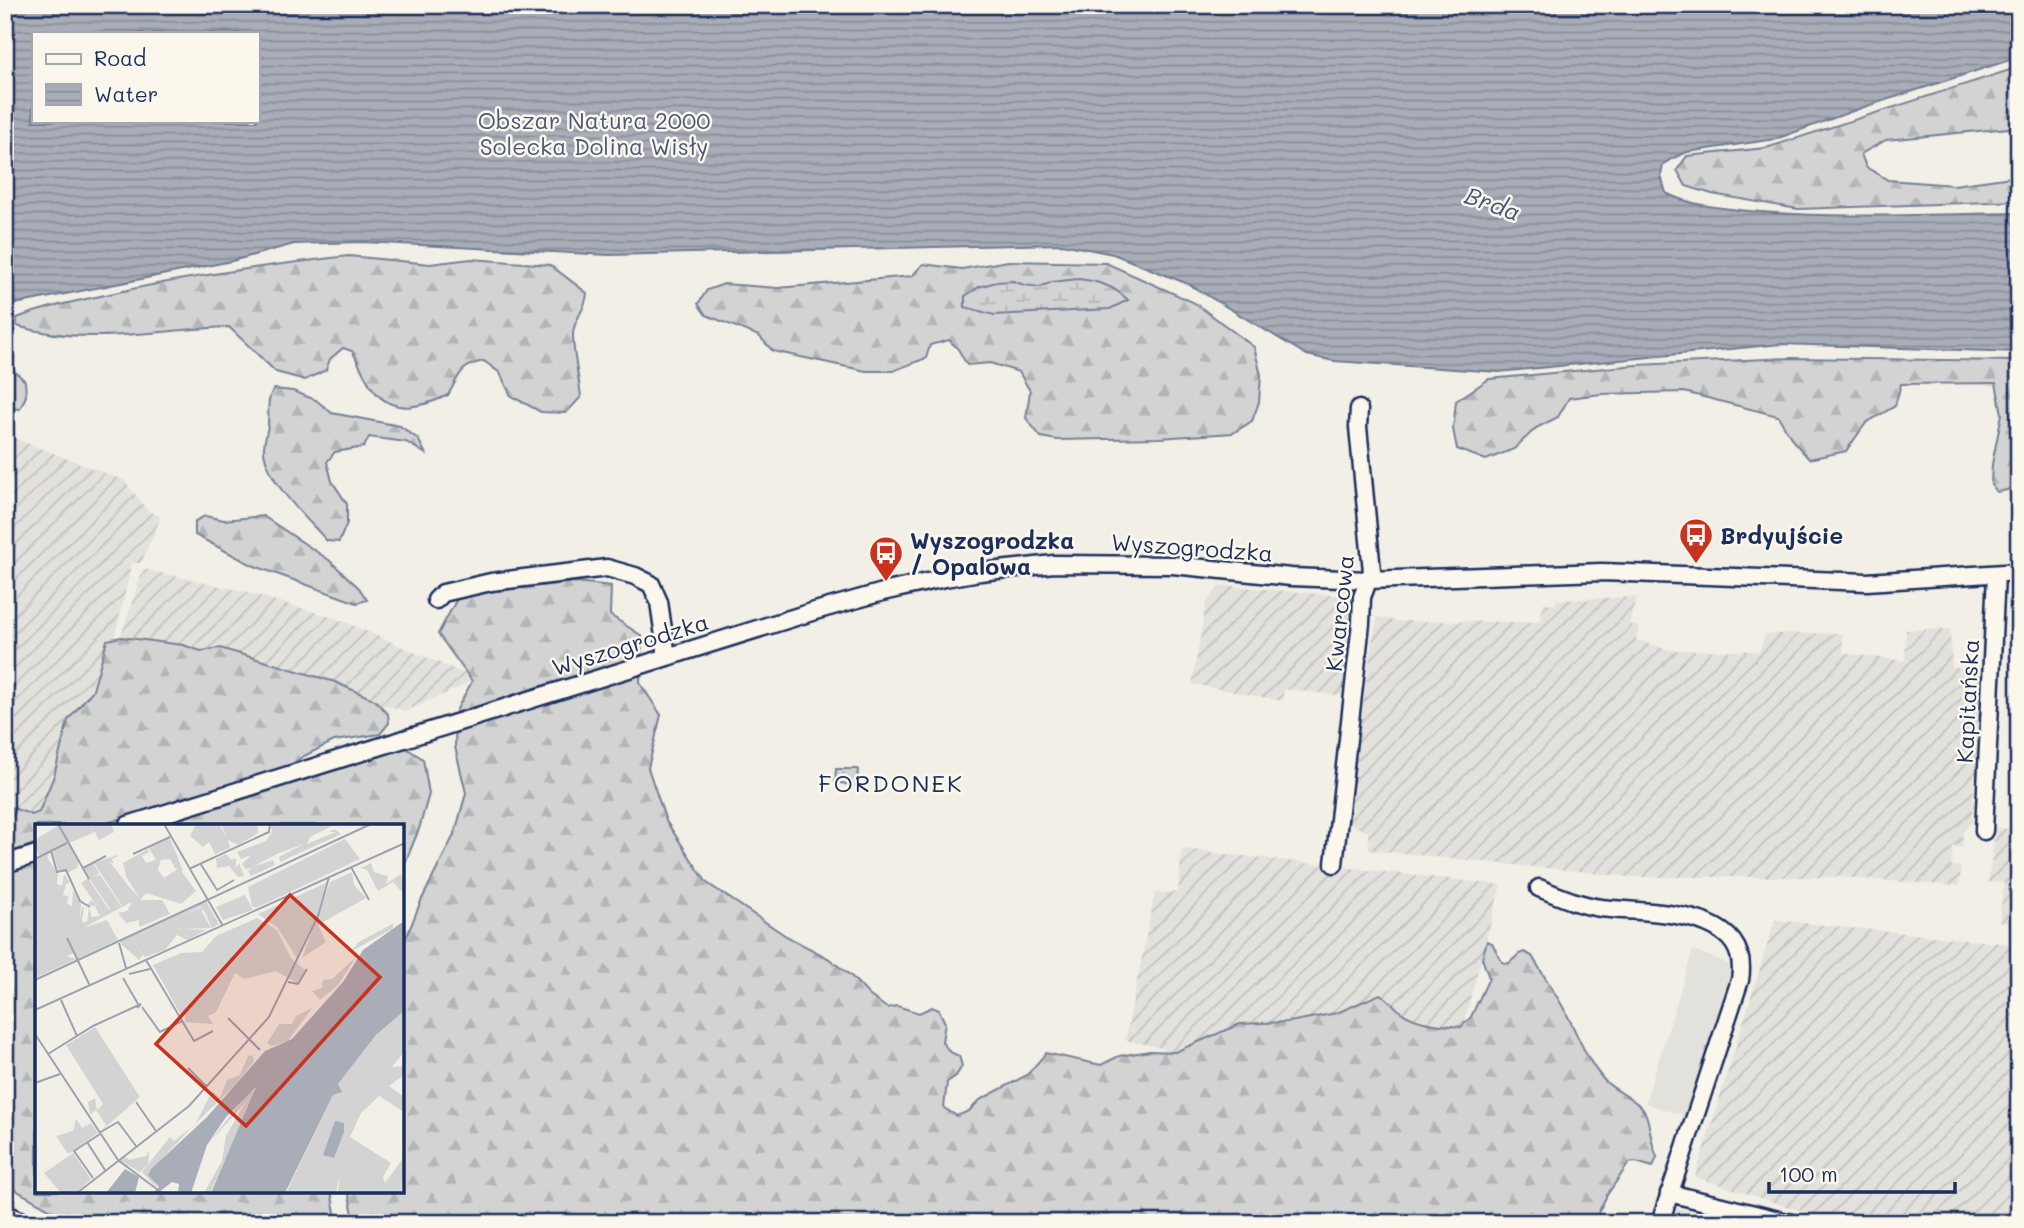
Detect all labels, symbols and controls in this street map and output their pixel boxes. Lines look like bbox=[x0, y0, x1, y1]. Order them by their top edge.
legend bbox=[32, 32, 259, 122]
text: Road bbox=[94, 44, 146, 71]
text: Water bbox=[94, 80, 158, 107]
park label: Obszar Natura 2000 Solecka Dolina Wisły bbox=[478, 105, 710, 161]
water label: Brda bbox=[1461, 179, 1525, 227]
bus stop icon: Brdyujście bbox=[1677, 516, 1715, 565]
place label: Brdyujście bbox=[1720, 520, 1843, 550]
place label: Wyszogrodzka / Opalowa bbox=[910, 525, 1074, 581]
street label: Wyszogrodzka bbox=[1110, 526, 1274, 568]
bus stop icon: Wyszogrodzka / Opalowa bbox=[867, 534, 905, 583]
street label: Kwarcowa bbox=[1318, 553, 1360, 673]
street label: Wyszogrodzka bbox=[548, 606, 712, 682]
street label: Kapitańska bbox=[1949, 638, 1985, 764]
district label: FORDONEK bbox=[818, 767, 964, 798]
inset map bbox=[35, 824, 404, 1193]
scale bar bbox=[1769, 1151, 1954, 1195]
text: 100 m bbox=[1779, 1160, 1838, 1187]

